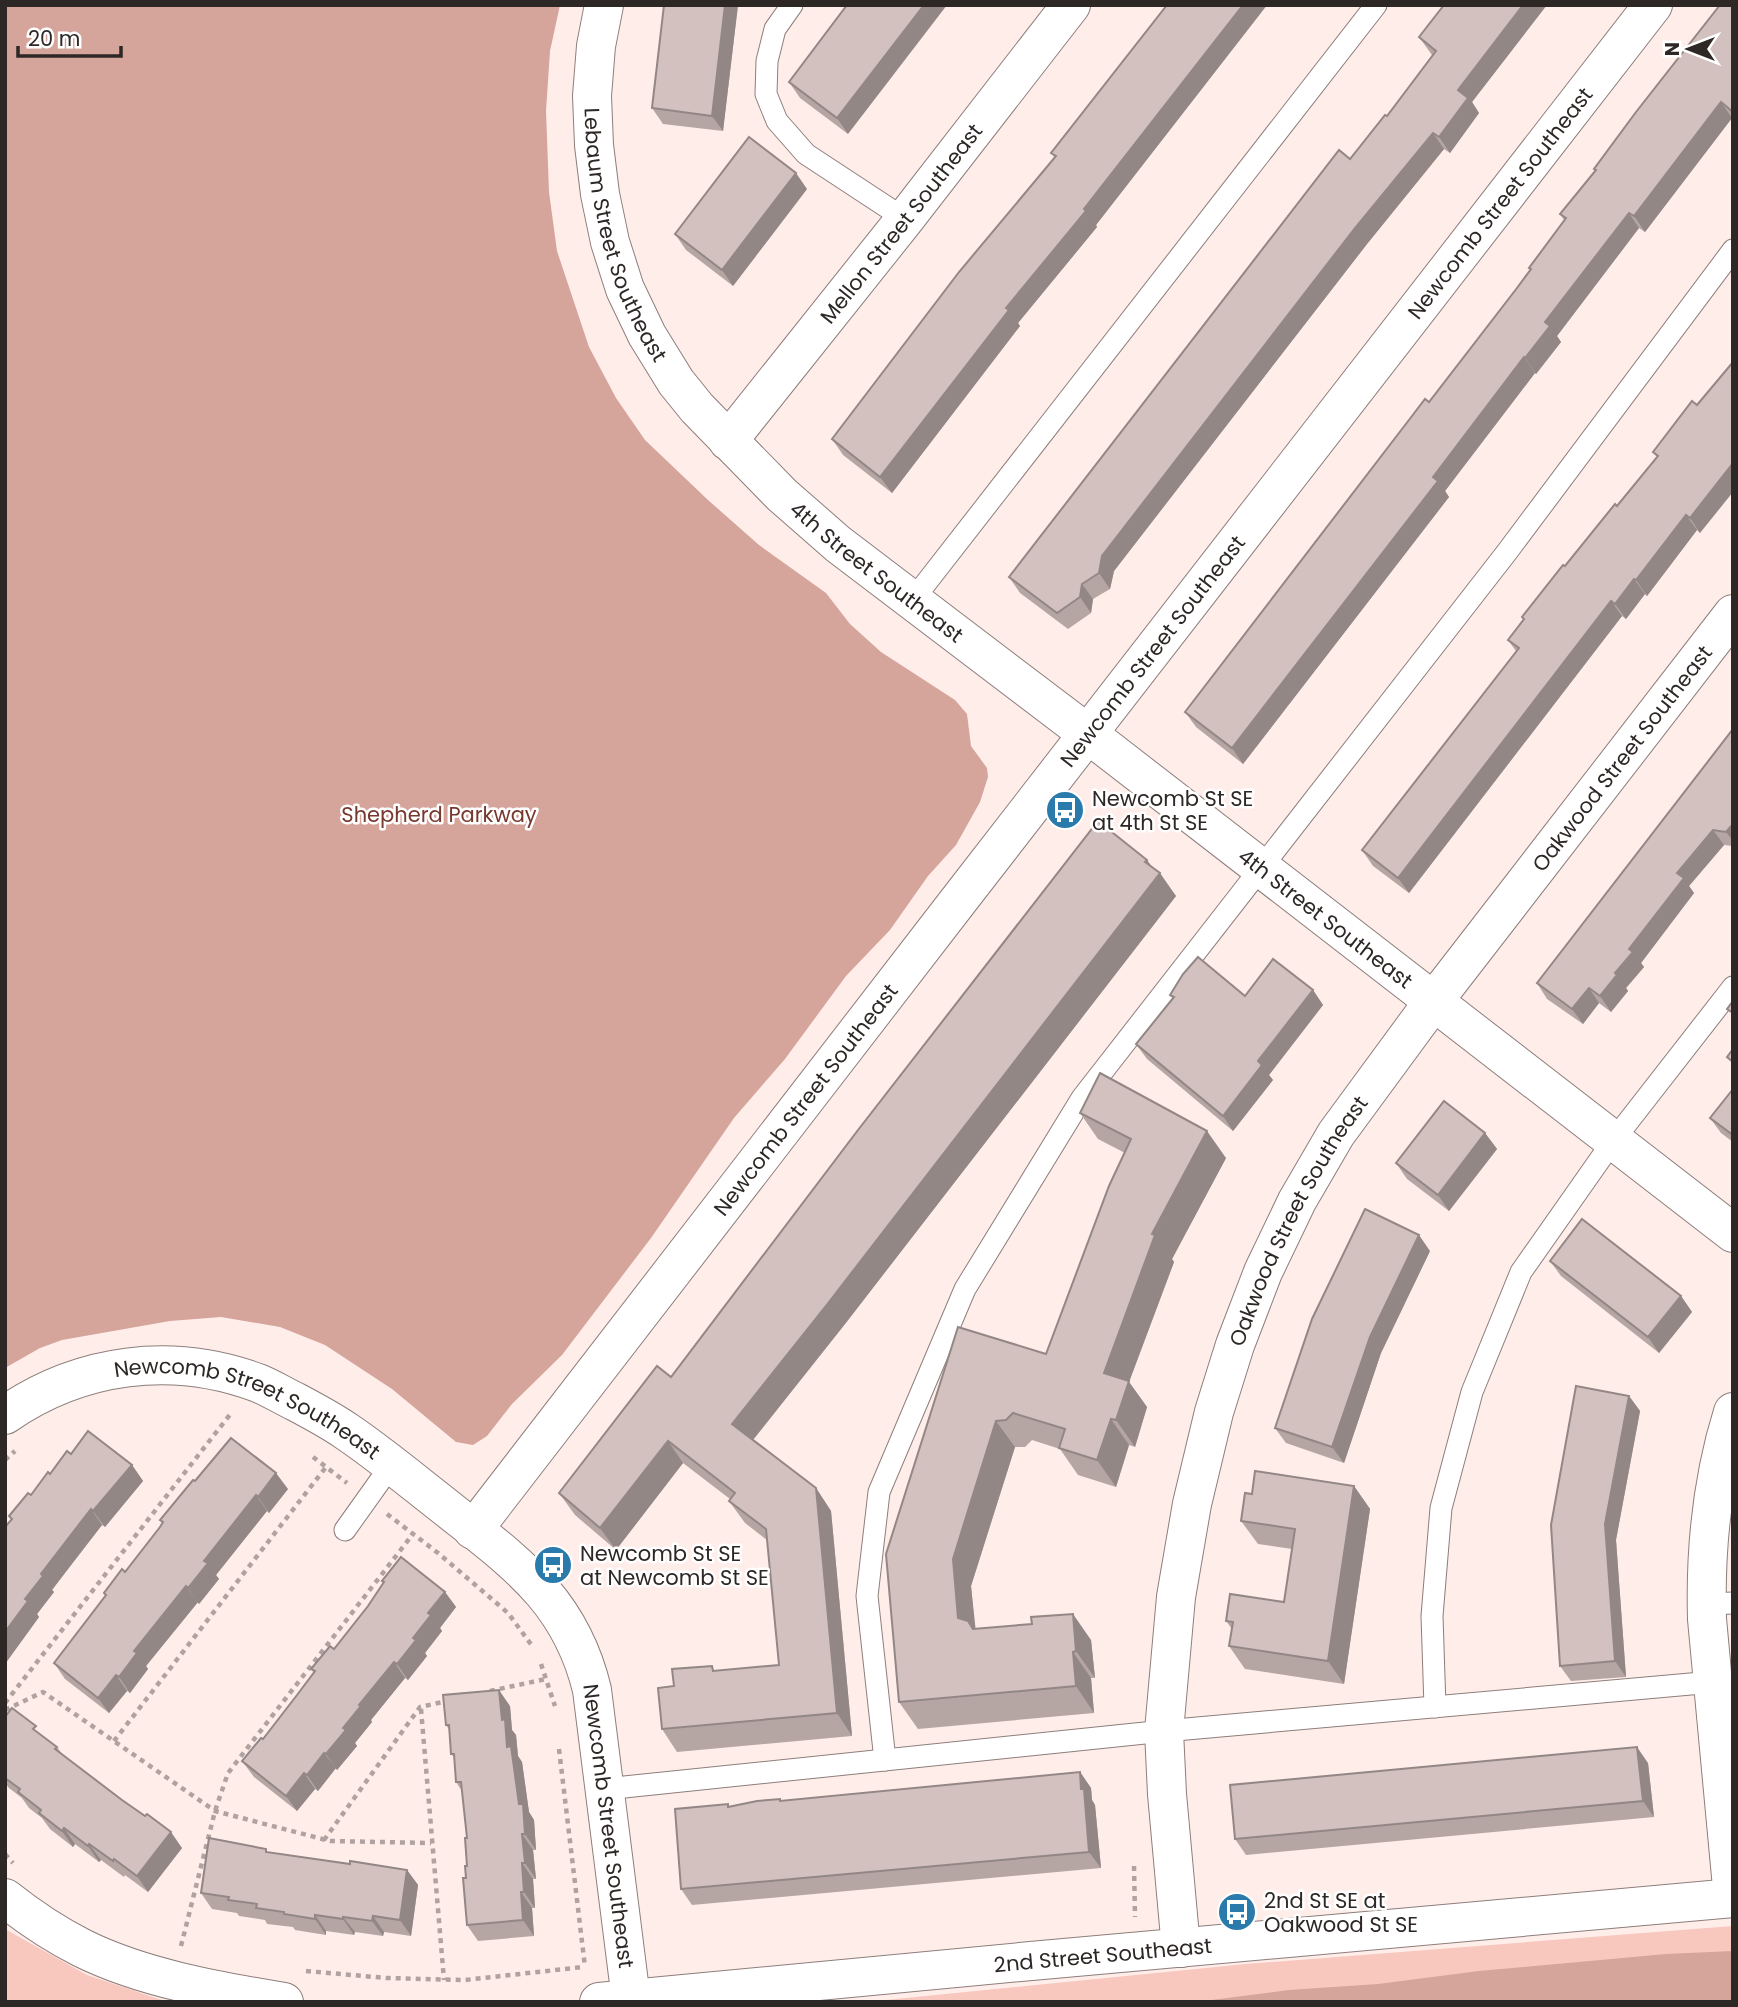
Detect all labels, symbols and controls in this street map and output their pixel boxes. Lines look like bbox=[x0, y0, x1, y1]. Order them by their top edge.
scale bar bbox=[18, 14, 121, 58]
north arrow bbox=[1654, 14, 1724, 84]
text: 20 m bbox=[28, 24, 81, 53]
text: N bbox=[1659, 42, 1686, 56]
street label: Newcomb Street Southeast bbox=[1401, 81, 1599, 325]
street label: Lebaum Street Southeast bbox=[578, 107, 674, 367]
street label: Mellon Street Southeast bbox=[813, 117, 989, 329]
street label: 4th Street Southeast bbox=[784, 494, 970, 649]
street label: Newcomb Street Southeast bbox=[1053, 529, 1251, 773]
street label: Oakwood Street Southeast bbox=[1525, 639, 1718, 877]
place label: Newcomb St SE at 4th St SE bbox=[1092, 784, 1253, 837]
bus stop icon: Newcomb St SE at 4th St SE bbox=[1044, 789, 1086, 831]
park label: Shepherd Parkway bbox=[341, 800, 537, 829]
street label: 4th Street Southeast bbox=[1233, 841, 1419, 995]
street label: Newcomb Street Southeast bbox=[706, 977, 904, 1221]
street label: Oakwood Street Southeast bbox=[1222, 1089, 1374, 1350]
street label: Newcomb Street Southeast bbox=[112, 1351, 387, 1466]
place label: Newcomb St SE at Newcomb St SE bbox=[580, 1539, 769, 1592]
bus stop icon: Newcomb St SE at Newcomb St SE bbox=[532, 1544, 574, 1586]
street label: Newcomb Street Southeast bbox=[577, 1682, 641, 1970]
place label: 2nd St SE at Oakwood St SE bbox=[1264, 1886, 1418, 1939]
bus stop icon: 2nd St SE at Oakwood St SE bbox=[1216, 1891, 1258, 1933]
street label: 2nd Street Southeast bbox=[993, 1930, 1213, 1979]

